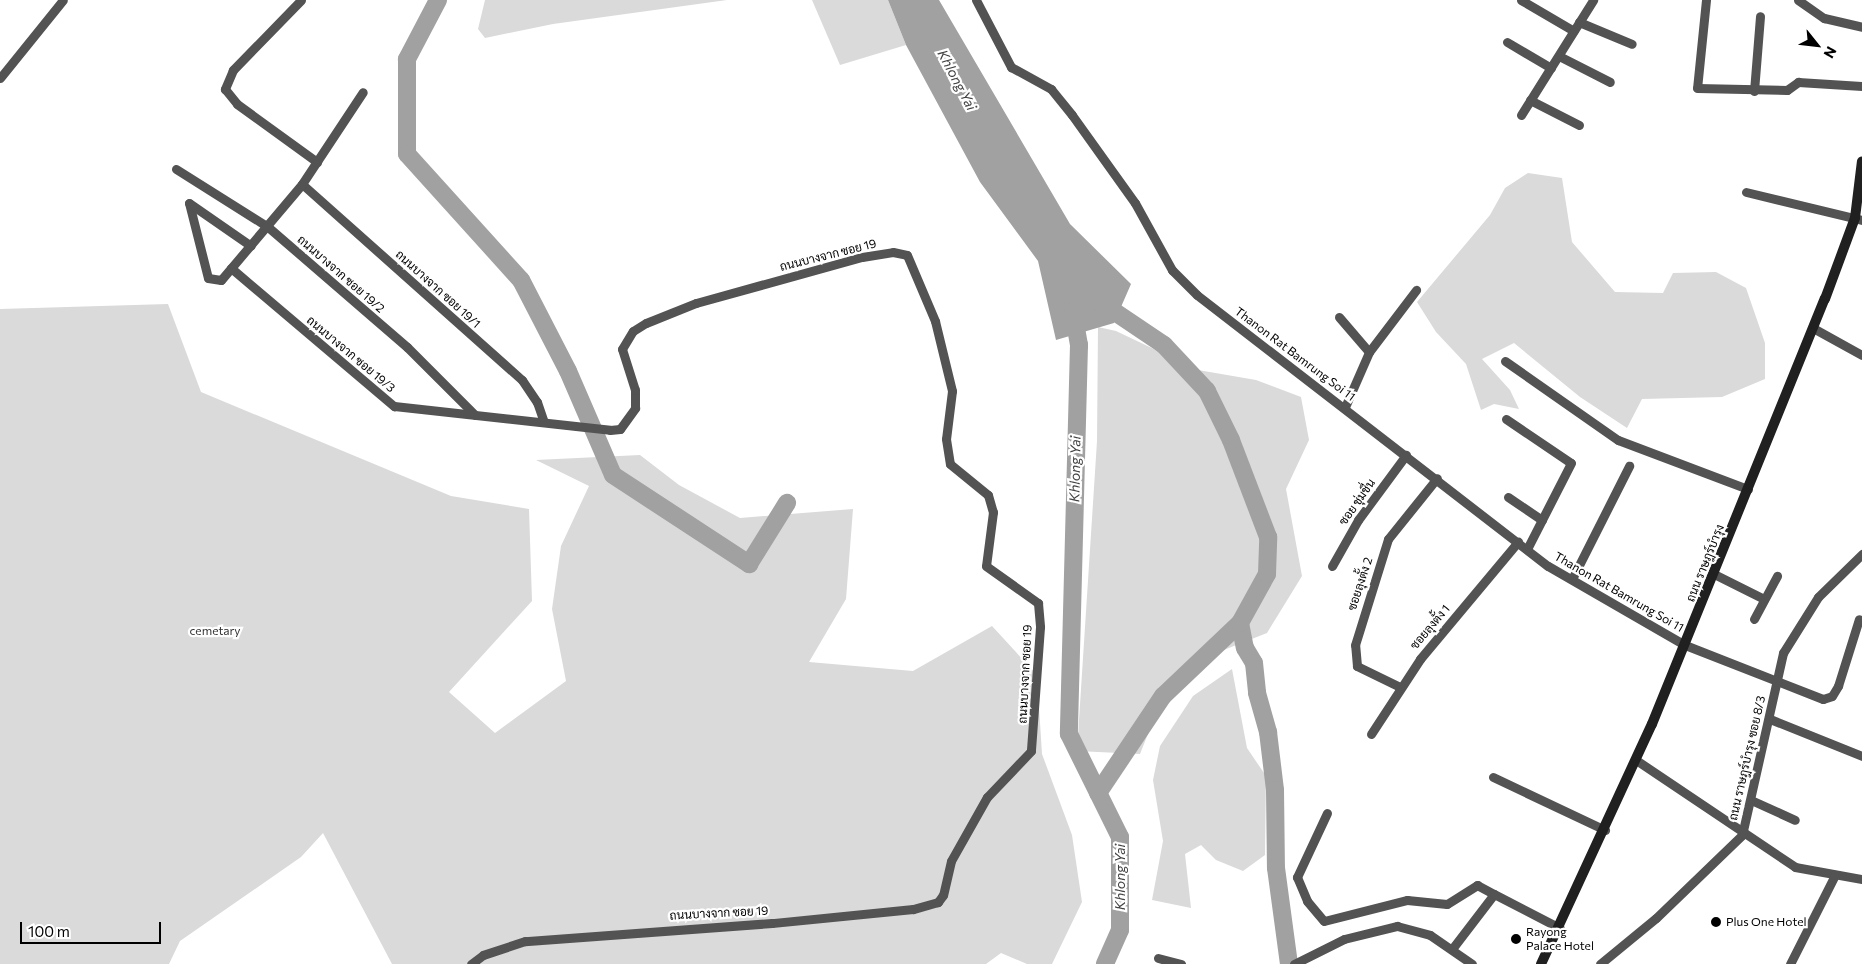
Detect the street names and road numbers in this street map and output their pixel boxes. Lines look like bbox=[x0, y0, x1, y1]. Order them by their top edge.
street label: ถนนบางจาก ซอย 19/2 bbox=[294, 232, 388, 316]
street label: ถนนบางจาก ซอย 19 bbox=[778, 236, 878, 274]
street label: ถนนบางจาก ซอย 19/1 bbox=[393, 247, 483, 331]
street label: Thanon Rat Bamrung Soi 11 bbox=[1232, 304, 1358, 404]
street label: ถนนบางจาก ซอย 19/3 bbox=[304, 313, 398, 395]
street label: ซอย ชุ่มชื่น bbox=[1336, 476, 1378, 528]
street label: ถนน ราษฎร์บำรุง bbox=[1683, 522, 1727, 604]
street label: Thanon Rat Bamrung Soi 11 bbox=[1552, 549, 1686, 635]
street label: ซอยลุงตั้ง 2 bbox=[1345, 555, 1375, 613]
street label: ซอยลุงตั้ง 1 bbox=[1407, 602, 1453, 652]
street label: ถนนบางจาก ซอย 19 bbox=[1015, 624, 1035, 724]
street label: ถนน ราษฎร์บำรุง ซอย 8/3 bbox=[1726, 694, 1768, 822]
street label: ถนนบางจาก ซอย 19 bbox=[669, 903, 769, 923]

